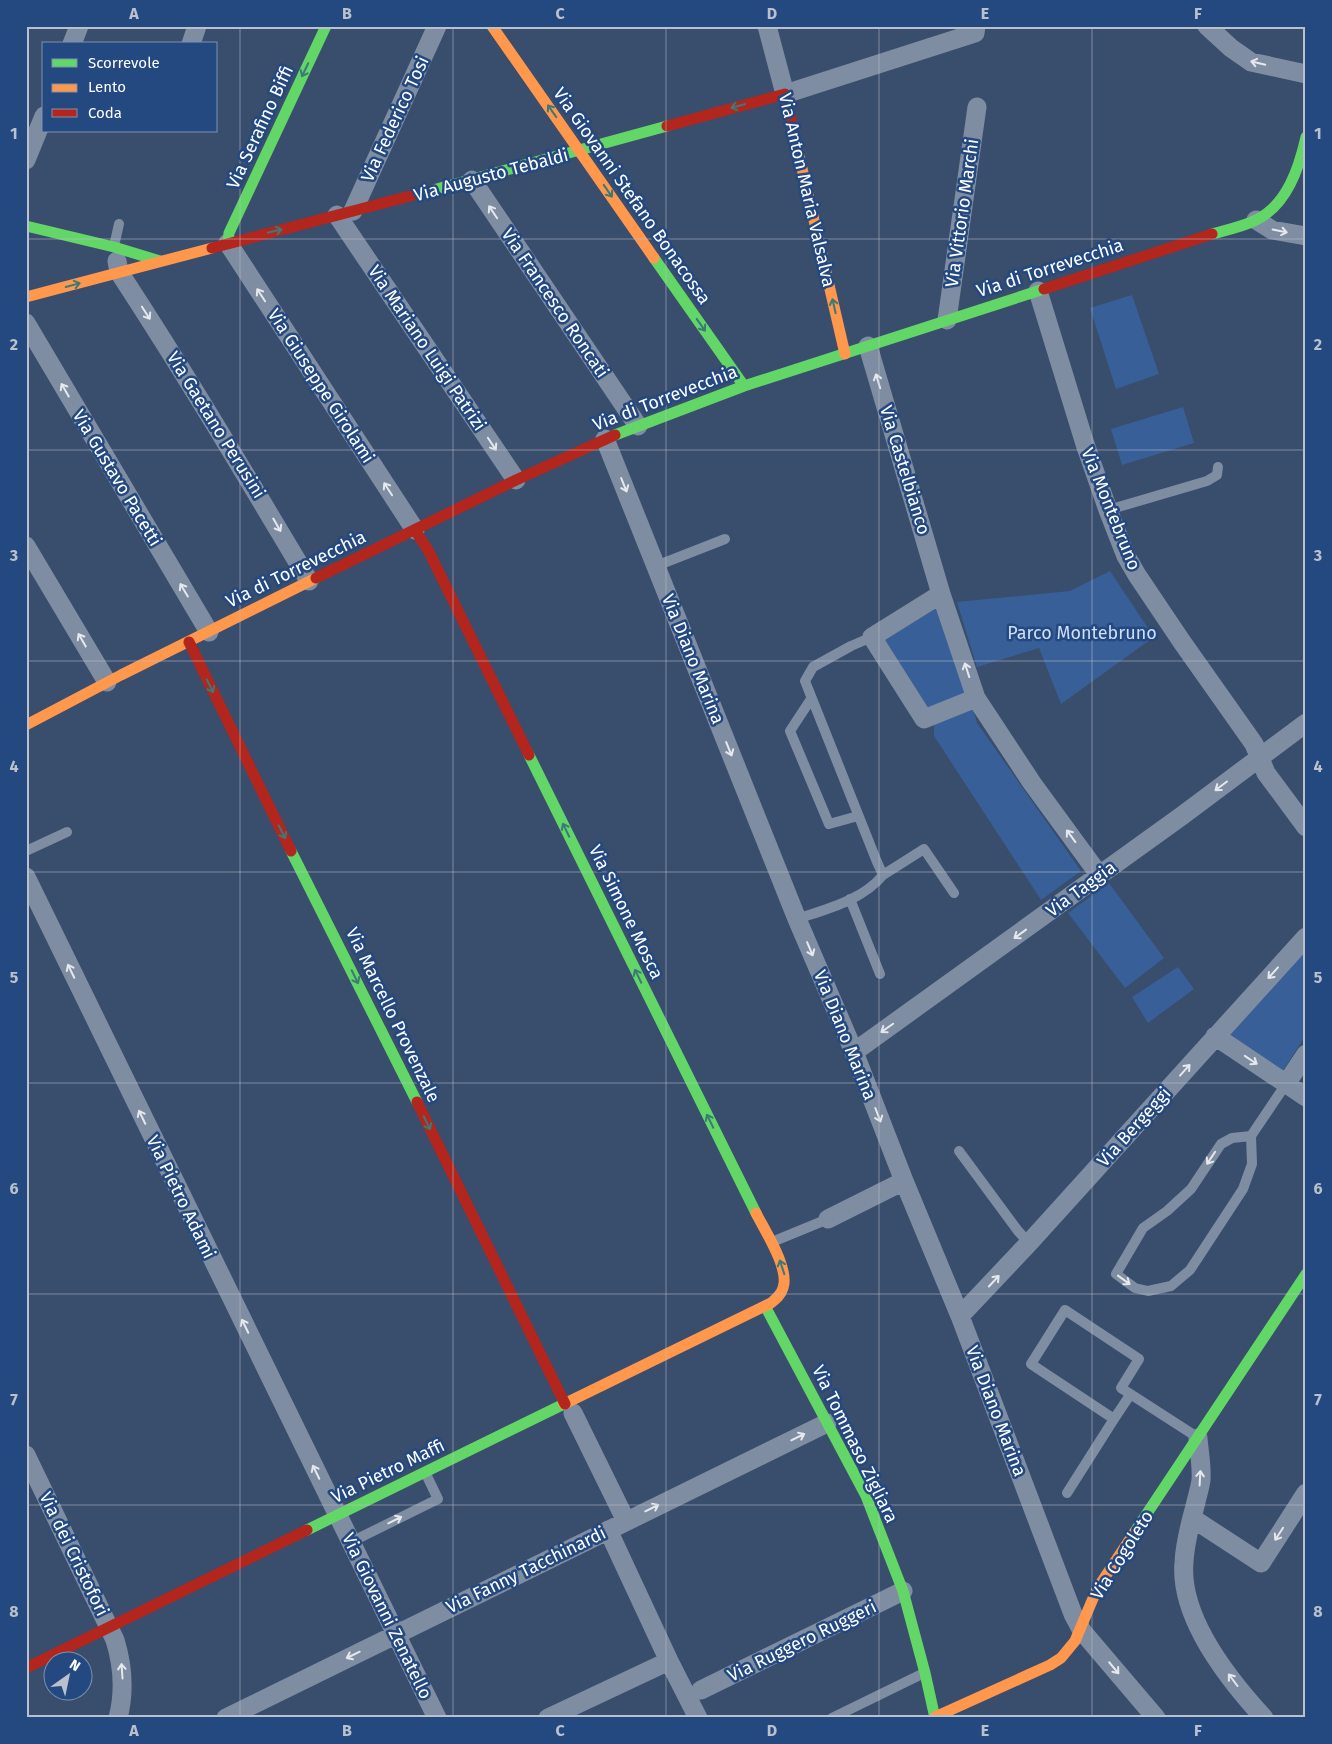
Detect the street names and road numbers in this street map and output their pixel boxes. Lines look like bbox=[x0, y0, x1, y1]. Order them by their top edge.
street label: Via Federico Tosi bbox=[356, 53, 434, 185]
street label: Via Serafino Biffi bbox=[222, 62, 298, 192]
street label: Via Giovanni Stefano Bonacossa bbox=[549, 83, 715, 309]
street label: Via Anton Maria Valsalva bbox=[774, 91, 840, 289]
street label: Via Vittorio Marchi bbox=[941, 137, 983, 289]
street label: Via Augusto Tebaldi bbox=[411, 144, 571, 206]
street label: Via Francesco Roncati bbox=[497, 224, 613, 382]
street label: Via di Torrevecchia bbox=[974, 234, 1126, 302]
street label: Via Mariano Luigi Patrizi bbox=[363, 261, 491, 435]
street label: Via Giuseppe Girolami bbox=[263, 305, 379, 467]
street label: Via Gaetano Perusini bbox=[162, 348, 270, 502]
street label: Via di Torrevecchia bbox=[590, 360, 740, 436]
street label: Via Castelbianco bbox=[875, 403, 935, 537]
street label: Via Gustavo Pacetti bbox=[68, 406, 166, 550]
street label: Via Montebruno bbox=[1076, 445, 1146, 573]
street label: Via di Torrevecchia bbox=[222, 526, 370, 612]
street label: Via Diano Marina bbox=[657, 591, 729, 727]
street label: Via Simone Mosca bbox=[584, 841, 668, 983]
street label: Via Taggia bbox=[1042, 856, 1120, 922]
street label: Via Marcello Provenzale bbox=[341, 924, 445, 1106]
street label: Via Diano Marina bbox=[809, 967, 881, 1103]
street label: Via Bergeggi bbox=[1092, 1083, 1176, 1171]
street label: Via Pietro Adami bbox=[142, 1132, 220, 1262]
street label: Via Diano Marina bbox=[961, 1343, 1031, 1479]
street label: Via Tommaso Zigliara bbox=[807, 1362, 903, 1526]
street label: Via Pietro Maffi bbox=[328, 1434, 448, 1508]
street label: Via dei Cristofori bbox=[34, 1488, 114, 1620]
street label: Via Cogoleto bbox=[1086, 1506, 1158, 1604]
street label: Via Fanny Tacchinardi bbox=[443, 1522, 609, 1618]
street label: Via Giovanni Zenatello bbox=[337, 1529, 437, 1703]
street label: Via Ruggero Ruggeri bbox=[724, 1595, 880, 1687]

